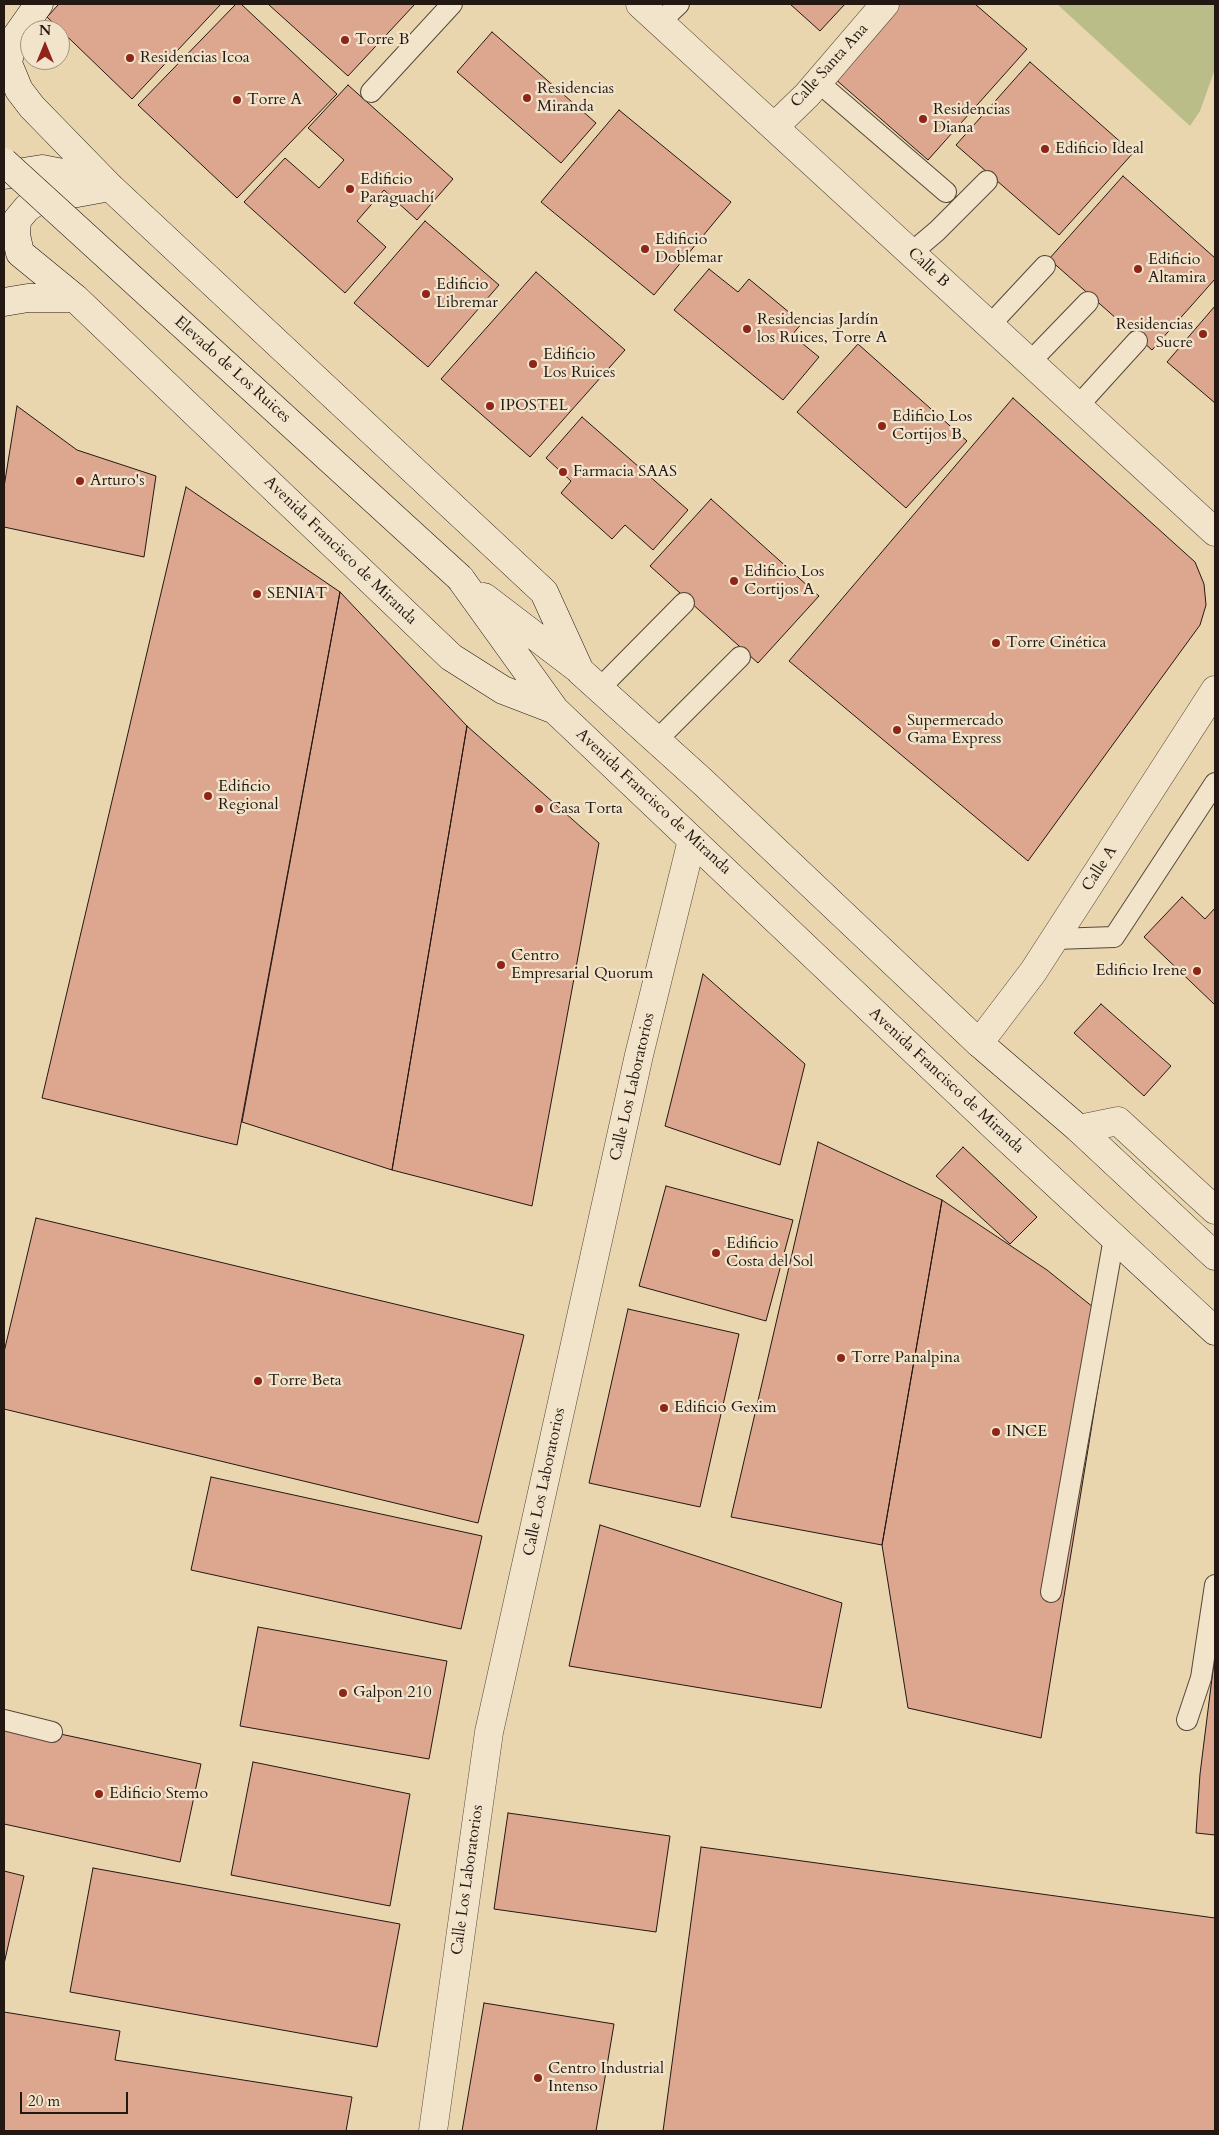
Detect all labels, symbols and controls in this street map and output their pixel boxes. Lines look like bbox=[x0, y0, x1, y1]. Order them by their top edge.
north arrow bbox=[20, 20, 70, 70]
street label: Calle Santa Ana bbox=[787, 20, 873, 112]
text: N bbox=[39, 21, 51, 40]
place label: Torre B bbox=[355, 30, 409, 50]
marker: Torre B bbox=[339, 34, 351, 46]
place label: Residencias Icoa bbox=[140, 48, 250, 68]
marker: Residencias Icoa bbox=[124, 52, 136, 64]
place label: Residencias Miranda bbox=[537, 79, 614, 117]
place label: Torre A bbox=[247, 90, 302, 110]
marker: Residencias Miranda bbox=[521, 92, 533, 104]
marker: Torre A bbox=[231, 94, 243, 106]
place label: Residencias Diana bbox=[933, 100, 1010, 138]
marker: Residencias Diana bbox=[917, 113, 929, 125]
place label: Edificio Ideal bbox=[1055, 139, 1144, 159]
marker: Edificio Ideal bbox=[1039, 143, 1051, 155]
place label: Edificio Paraguachí bbox=[360, 170, 434, 208]
marker: Edificio Paraguachí bbox=[344, 183, 356, 195]
place label: Edificio Doblemar bbox=[655, 230, 723, 268]
marker: Edificio Doblemar bbox=[639, 243, 651, 255]
street label: Calle B bbox=[903, 244, 953, 292]
place label: Edificio Altamira bbox=[1148, 250, 1206, 288]
marker: Edificio Altamira bbox=[1132, 263, 1144, 275]
place label: Edificio Libremar bbox=[436, 275, 498, 313]
marker: Edificio Libremar bbox=[420, 288, 432, 300]
place label: Residencias Jardín los Ruices, Torre A bbox=[757, 310, 887, 348]
street label: Elevado de Los Ruices bbox=[170, 313, 294, 427]
place label: Residencias Sucre bbox=[1116, 315, 1193, 353]
marker: Residencias Jardín los Ruices, Torre A bbox=[741, 323, 753, 335]
marker: Residencias Sucre bbox=[1197, 328, 1209, 340]
place label: Edificio Los Ruices bbox=[543, 345, 615, 383]
marker: Edificio Los Ruices bbox=[527, 358, 539, 370]
place label: IPOSTEL bbox=[500, 396, 568, 416]
marker: IPOSTEL bbox=[484, 400, 496, 412]
place label: Edificio Los Cortijos B bbox=[892, 407, 972, 445]
marker: Edificio Los Cortijos B bbox=[876, 420, 888, 432]
place label: Farmacia SAAS bbox=[573, 462, 677, 482]
marker: Farmacia SAAS bbox=[557, 466, 569, 478]
place label: Arturo's bbox=[90, 471, 145, 491]
street label: Avenida Francisco de Miranda bbox=[259, 473, 421, 629]
marker: Arturo's bbox=[74, 475, 86, 487]
place label: Edificio Los Cortijos A bbox=[744, 562, 824, 600]
marker: Edificio Los Cortijos A bbox=[728, 575, 740, 587]
place label: SENIAT bbox=[267, 584, 327, 604]
marker: SENIAT bbox=[251, 588, 263, 600]
place label: Torre Cinética bbox=[1006, 633, 1106, 653]
marker: Torre Cinética bbox=[990, 637, 1002, 649]
place label: Supermercado Gama Express bbox=[907, 711, 1003, 749]
marker: Supermercado Gama Express bbox=[891, 724, 903, 736]
street label: Avenida Francisco de Miranda bbox=[571, 725, 735, 879]
place label: Edificio Regional bbox=[218, 777, 279, 815]
marker: Edificio Regional bbox=[202, 790, 214, 802]
place label: Casa Torta bbox=[549, 799, 623, 819]
marker: Casa Torta bbox=[533, 803, 545, 815]
street label: Calle A bbox=[1078, 843, 1122, 895]
place label: Centro Empresarial Quorum bbox=[511, 946, 653, 984]
marker: Centro Empresarial Quorum bbox=[495, 959, 507, 971]
place label: Edificio Irene bbox=[1095, 961, 1187, 981]
marker: Edificio Irene bbox=[1191, 965, 1203, 977]
street label: Avenida Francisco de Miranda bbox=[864, 1004, 1028, 1158]
street label: Calle Los Laboratorios bbox=[607, 1011, 659, 1163]
place label: Edificio Costa del Sol bbox=[726, 1234, 813, 1272]
marker: Edificio Costa del Sol bbox=[710, 1247, 722, 1259]
place label: Torre Panalpina bbox=[851, 1348, 960, 1368]
marker: Torre Panalpina bbox=[835, 1352, 847, 1364]
place label: Torre Beta bbox=[268, 1371, 342, 1391]
marker: Torre Beta bbox=[252, 1375, 264, 1387]
place label: Edificio Gexim bbox=[674, 1398, 777, 1418]
marker: Edificio Gexim bbox=[658, 1402, 670, 1414]
street label: Calle Los Laboratorios bbox=[520, 1406, 570, 1558]
place label: INCE bbox=[1006, 1422, 1047, 1442]
marker: INCE bbox=[990, 1426, 1002, 1438]
place label: Galpon 210 bbox=[353, 1683, 432, 1703]
marker: Galpon 210 bbox=[337, 1687, 349, 1699]
place label: Edificio Stemo bbox=[109, 1784, 208, 1804]
marker: Edificio Stemo bbox=[93, 1788, 105, 1800]
street label: Calle Los Laboratorios bbox=[448, 1804, 488, 1956]
place label: Centro Industrial Intenso bbox=[548, 2059, 664, 2097]
marker: Centro Industrial Intenso bbox=[532, 2072, 544, 2084]
scale bar bbox=[22, 2082, 130, 2114]
text: 20 m bbox=[28, 2091, 60, 2111]

